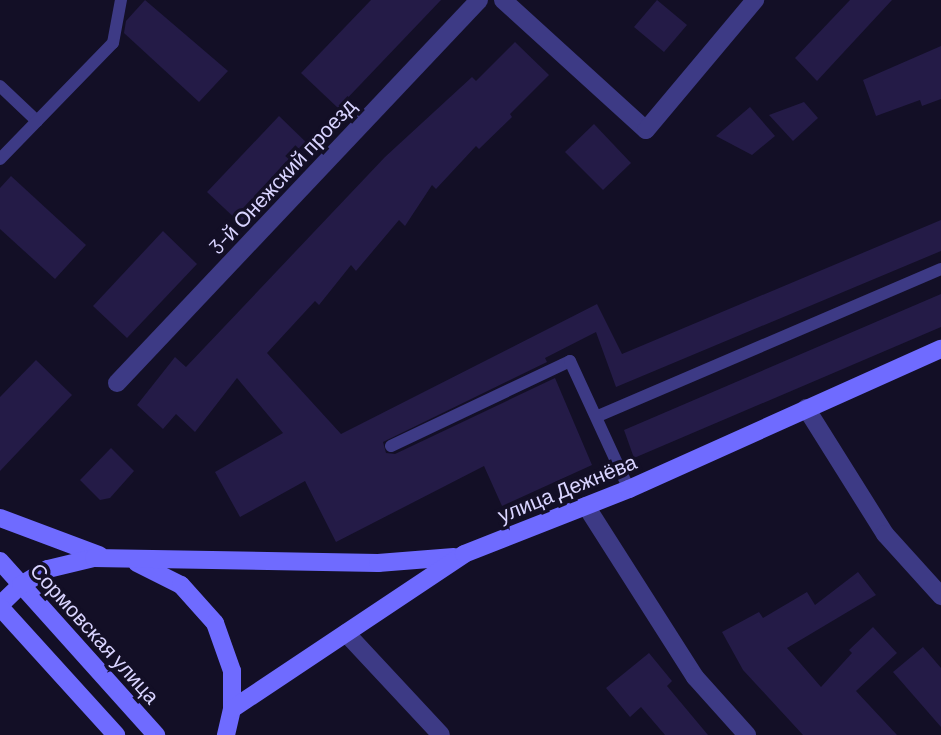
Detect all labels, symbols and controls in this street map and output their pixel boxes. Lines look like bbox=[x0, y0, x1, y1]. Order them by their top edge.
street label: 3-й Онежский проезд bbox=[204, 93, 360, 259]
street label: улица Дежнёва bbox=[494, 449, 640, 527]
street label: Сормовская улица bbox=[25, 557, 165, 709]

